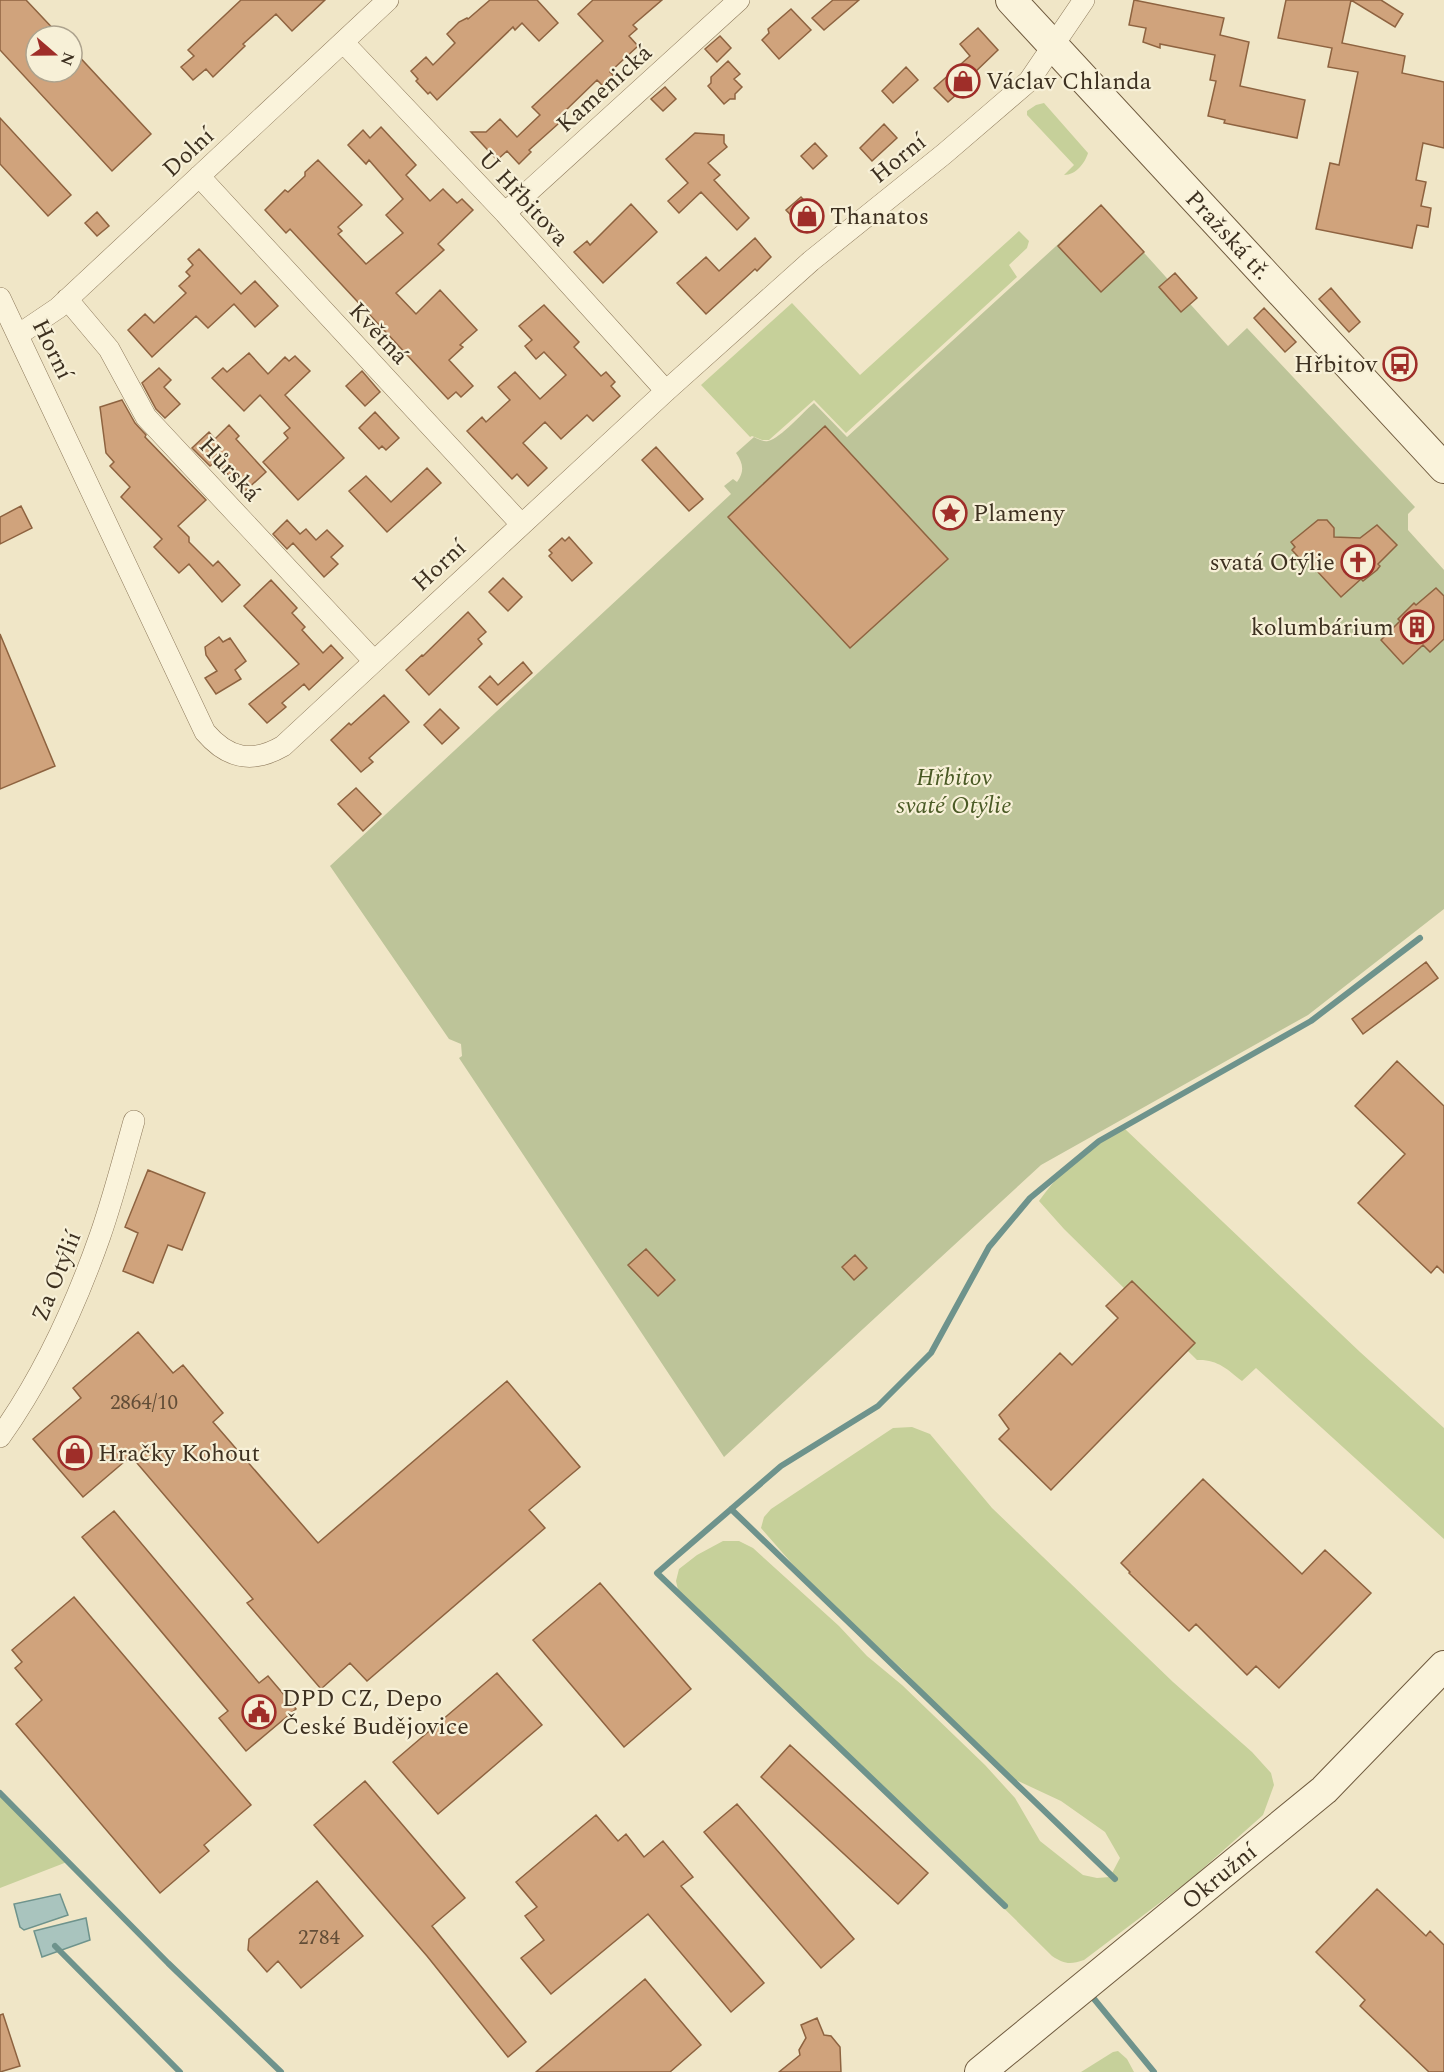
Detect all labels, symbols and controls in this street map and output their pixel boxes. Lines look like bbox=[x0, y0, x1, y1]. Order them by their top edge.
north arrow bbox=[24, 24, 84, 84]
street label: Kamenická bbox=[549, 36, 661, 142]
text: N bbox=[54, 49, 81, 69]
shop icon: Václav Chlanda bbox=[945, 63, 981, 99]
place label: Václav Chlanda bbox=[986, 64, 1152, 100]
street label: Dolní bbox=[154, 118, 224, 186]
street label: Horní bbox=[863, 124, 936, 193]
street label: U Hřbitova bbox=[469, 143, 578, 255]
street label: Pražská tř. bbox=[1176, 182, 1279, 289]
shop icon: Thanatos bbox=[789, 198, 825, 234]
place label: Thanatos bbox=[830, 199, 929, 235]
street label: Květná bbox=[340, 294, 417, 373]
street label: Horní bbox=[22, 313, 83, 387]
bus stop icon: Hřbitov bbox=[1382, 346, 1418, 382]
place label: Hřbitov bbox=[1294, 347, 1378, 383]
street label: Hůrská bbox=[190, 429, 269, 511]
place icon: Plameny bbox=[932, 495, 968, 531]
place label: Plameny bbox=[973, 496, 1066, 532]
street label: Horní bbox=[404, 530, 476, 600]
church icon: svatá Otýlie bbox=[1340, 544, 1376, 580]
place label: svatá Otýlie bbox=[1210, 545, 1335, 581]
building icon: kolumbárium bbox=[1399, 609, 1435, 645]
place label: kolumbárium bbox=[1251, 610, 1394, 646]
park label: Hřbitov svaté Otýlie bbox=[896, 760, 1012, 824]
street label: Za Otýlií bbox=[22, 1224, 92, 1327]
house number: 2864/10 bbox=[110, 1387, 178, 1419]
shop icon: Hračky Kohout bbox=[57, 1435, 93, 1471]
place label: Hračky Kohout bbox=[98, 1436, 260, 1472]
place label: DPD CZ, Depo České Budějovice bbox=[282, 1681, 469, 1745]
public building icon: DPD CZ, Depo České Budějovice bbox=[241, 1694, 277, 1730]
street label: Okružní bbox=[1174, 1834, 1266, 1919]
house number: 2784 bbox=[298, 1922, 340, 1954]

